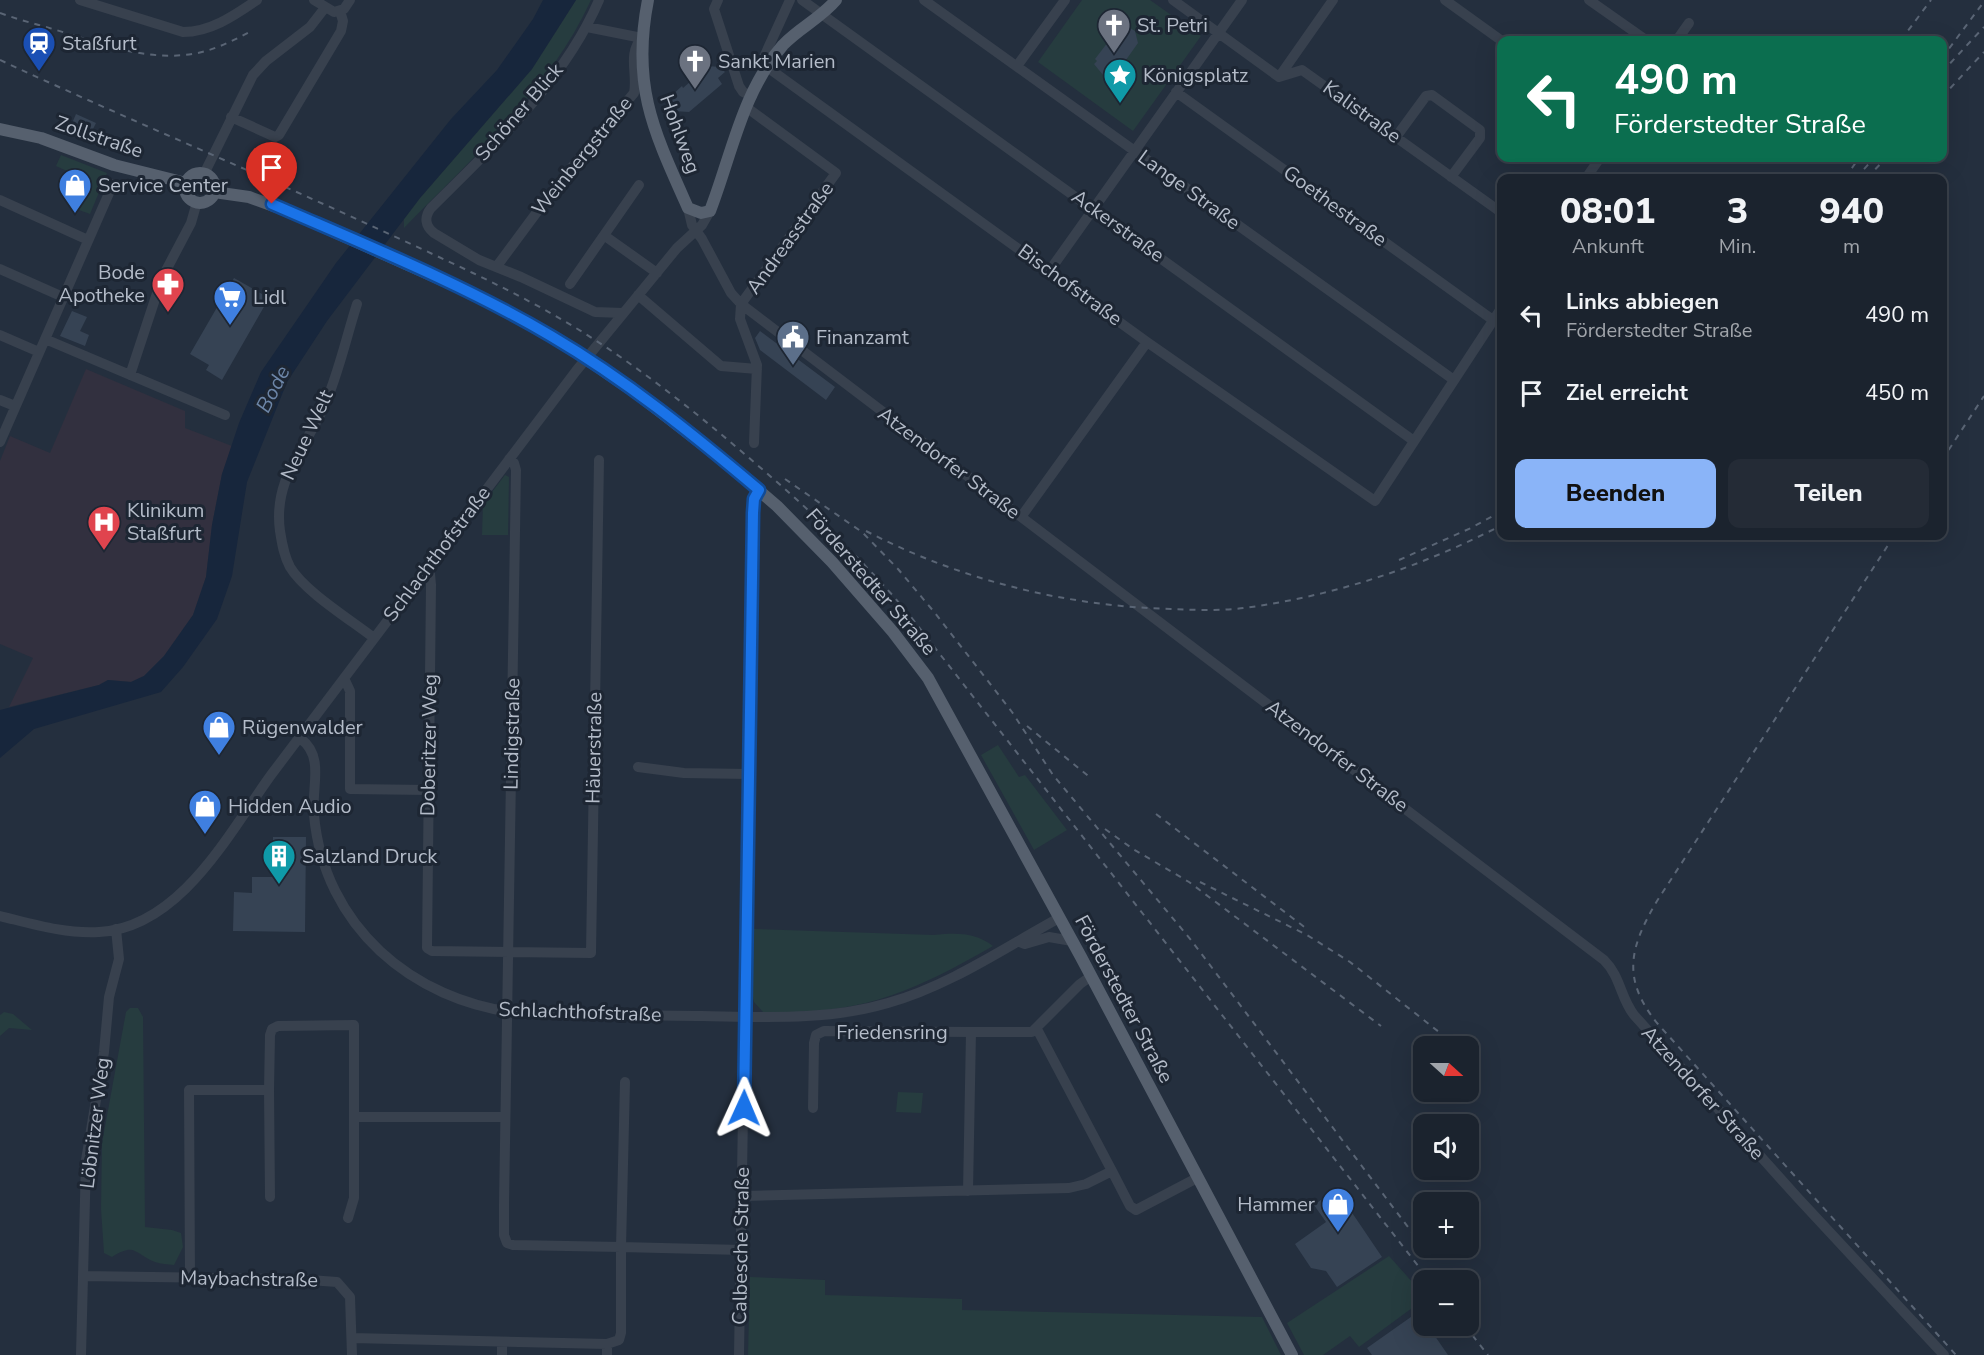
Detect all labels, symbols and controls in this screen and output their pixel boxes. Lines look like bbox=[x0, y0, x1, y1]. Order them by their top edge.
church icon: St. Petri bbox=[1096, 7, 1132, 54]
place label: St. Petri bbox=[1137, 12, 1208, 39]
station icon: Staßfurt bbox=[21, 25, 57, 72]
place label: Staßfurt bbox=[62, 30, 138, 57]
church icon: Sankt Marien bbox=[677, 43, 713, 90]
place label: Sankt Marien bbox=[718, 48, 836, 75]
text: 490 m bbox=[1614, 52, 1738, 109]
street label: Schöner Blick bbox=[469, 56, 570, 167]
place icon: Königsplatz bbox=[1102, 57, 1138, 104]
icon: left bbox=[1515, 60, 1593, 138]
place label: Königsplatz bbox=[1143, 62, 1248, 89]
street label: Kalistraße bbox=[1317, 74, 1407, 150]
street label: Weinbergstraße bbox=[526, 91, 638, 221]
street label: Hohlweg bbox=[653, 91, 707, 177]
text: Förderstedter Straße bbox=[1614, 106, 1866, 143]
street label: Zollstraße bbox=[51, 109, 147, 165]
pin bbox=[246, 142, 297, 204]
street label: Lange Straße bbox=[1132, 144, 1246, 236]
icon: arrive bbox=[255, 151, 288, 184]
street label: Goethestraße bbox=[1278, 159, 1392, 253]
shop icon: Service Center bbox=[57, 167, 93, 214]
place label: Service Center bbox=[98, 172, 228, 199]
street label: Andreasstraße bbox=[740, 176, 840, 300]
street label: Ackerstraße bbox=[1066, 183, 1170, 269]
text: 08:01 bbox=[1560, 187, 1656, 236]
text: 3 bbox=[1727, 187, 1748, 236]
text: 940 bbox=[1819, 187, 1884, 236]
text: Ankunft bbox=[1572, 233, 1644, 260]
text: Min. bbox=[1719, 233, 1756, 260]
text: m bbox=[1843, 233, 1860, 260]
street label: Bischofstraße bbox=[1012, 238, 1128, 332]
place label: Bode Apotheke bbox=[58, 259, 145, 309]
pharmacy icon: Bode Apotheke bbox=[150, 266, 186, 313]
supermarket icon: Lidl bbox=[212, 279, 248, 326]
place label: Lidl bbox=[253, 284, 286, 311]
text: Links abbiegen bbox=[1566, 287, 1719, 317]
icon: left bbox=[1515, 299, 1548, 332]
text: 490 m bbox=[1865, 300, 1929, 330]
text: Förderstedter Straße bbox=[1566, 317, 1753, 344]
public building icon: Finanzamt bbox=[775, 319, 811, 366]
place label: Finanzamt bbox=[816, 324, 910, 351]
water label: Bode bbox=[249, 361, 297, 417]
icon: arrive bbox=[1515, 377, 1548, 410]
text: Ziel erreicht bbox=[1566, 378, 1688, 408]
text: 450 m bbox=[1865, 378, 1929, 408]
street label: Neue Welt bbox=[274, 385, 340, 485]
street label: Atzendorfer Straße bbox=[872, 400, 1026, 526]
button: Beenden bbox=[1515, 459, 1716, 528]
button: Teilen bbox=[1728, 459, 1929, 528]
street label: Schlachthofstraße bbox=[377, 481, 497, 627]
place label: Klinikum Staßfurt bbox=[127, 497, 204, 547]
street label: Förderstedter Straße bbox=[800, 503, 942, 661]
hospital icon: Klinikum Staßfurt bbox=[86, 504, 122, 551]
street label: Doberitzer Weg bbox=[414, 674, 444, 816]
street label: Lindigstraße bbox=[498, 678, 526, 790]
street label: Häuerstraße bbox=[580, 692, 608, 804]
street label: Atzendorfer Straße bbox=[1260, 693, 1414, 819]
shop icon: Rügenwalder bbox=[201, 709, 237, 756]
place label: Rügenwalder bbox=[242, 714, 363, 741]
shop icon: Hidden Audio bbox=[187, 788, 223, 835]
place label: Hidden Audio bbox=[228, 793, 352, 820]
building icon: Salzland Druck bbox=[261, 838, 297, 885]
place label: Salzland Druck bbox=[302, 843, 438, 870]
street label: Förderstedter Straße bbox=[1068, 910, 1180, 1088]
street label: Schlachthofstraße bbox=[498, 996, 662, 1028]
street label: Friedensring bbox=[836, 1019, 948, 1046]
street label: Atzendorfer Straße bbox=[1635, 1020, 1771, 1166]
north arrow bbox=[1413, 1036, 1479, 1102]
map controls bbox=[1413, 1036, 1479, 1336]
street label: Löbnitzer Weg bbox=[74, 1056, 116, 1190]
position arrow bbox=[712, 1076, 776, 1140]
button: sound bbox=[1413, 1114, 1479, 1180]
street label: Calbesche Straße bbox=[726, 1167, 756, 1325]
shop icon: Hammer bbox=[1320, 1186, 1356, 1233]
place label: Hammer bbox=[1237, 1191, 1315, 1218]
button: + bbox=[1413, 1192, 1479, 1258]
street label: Maybachstraße bbox=[180, 1264, 318, 1294]
button: − bbox=[1413, 1270, 1479, 1336]

